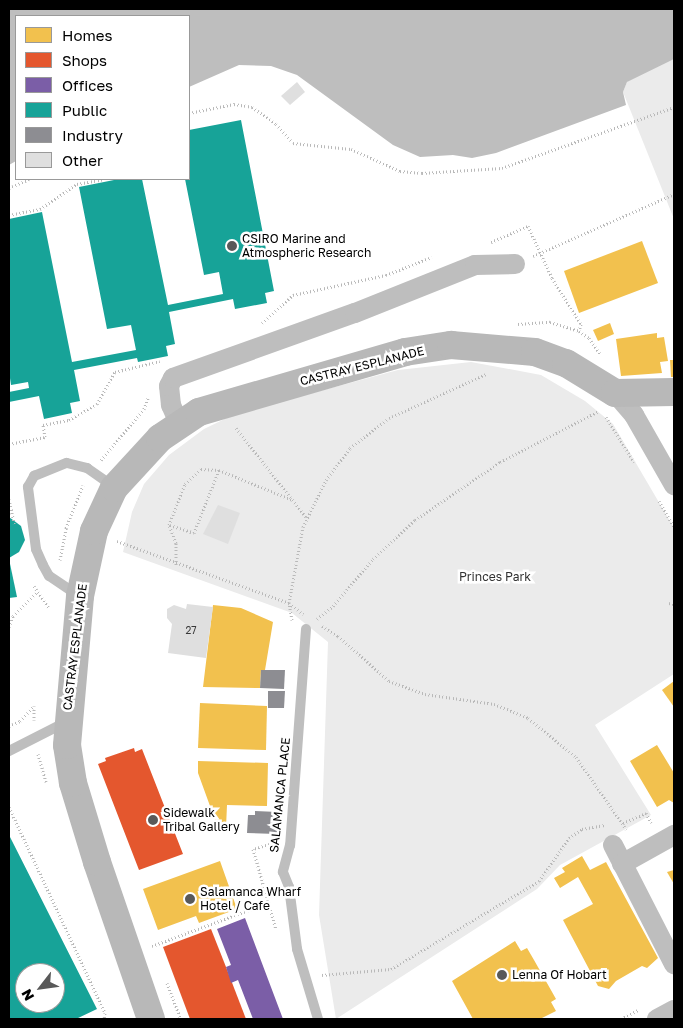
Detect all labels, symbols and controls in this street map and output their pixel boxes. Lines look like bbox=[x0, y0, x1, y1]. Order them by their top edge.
legend bbox=[15, 15, 190, 180]
text: Homes bbox=[62, 26, 112, 44]
text: Shops bbox=[62, 51, 107, 69]
text: Offices bbox=[62, 76, 113, 94]
text: Public bbox=[62, 101, 107, 119]
text: Industry bbox=[62, 126, 123, 144]
text: Other bbox=[62, 151, 103, 169]
place label: CSIRO Marine and Atmospheric Research bbox=[242, 232, 371, 260]
marker: CSIRO Marine and Atmospheric Research bbox=[226, 240, 238, 252]
street label: CASTRAY ESPLANADE bbox=[298, 344, 426, 388]
park label: Princes Park bbox=[459, 570, 531, 584]
street label: CASTRAY ESPLANADE bbox=[60, 583, 90, 711]
house number: 27 bbox=[185, 625, 197, 637]
street label: SALAMANCA PLACE bbox=[267, 737, 293, 853]
place label: Sidewalk Tribal Gallery bbox=[163, 806, 240, 834]
marker: Sidewalk Tribal Gallery bbox=[147, 814, 159, 826]
place label: Salamanca Wharf Hotel / Cafe bbox=[200, 885, 301, 913]
marker: Salamanca Wharf Hotel / Cafe bbox=[184, 893, 196, 905]
north arrow bbox=[15, 963, 65, 1013]
place label: Lenna Of Hobart bbox=[512, 968, 607, 982]
marker: Lenna Of Hobart bbox=[496, 969, 508, 981]
text: N bbox=[17, 986, 37, 1004]

